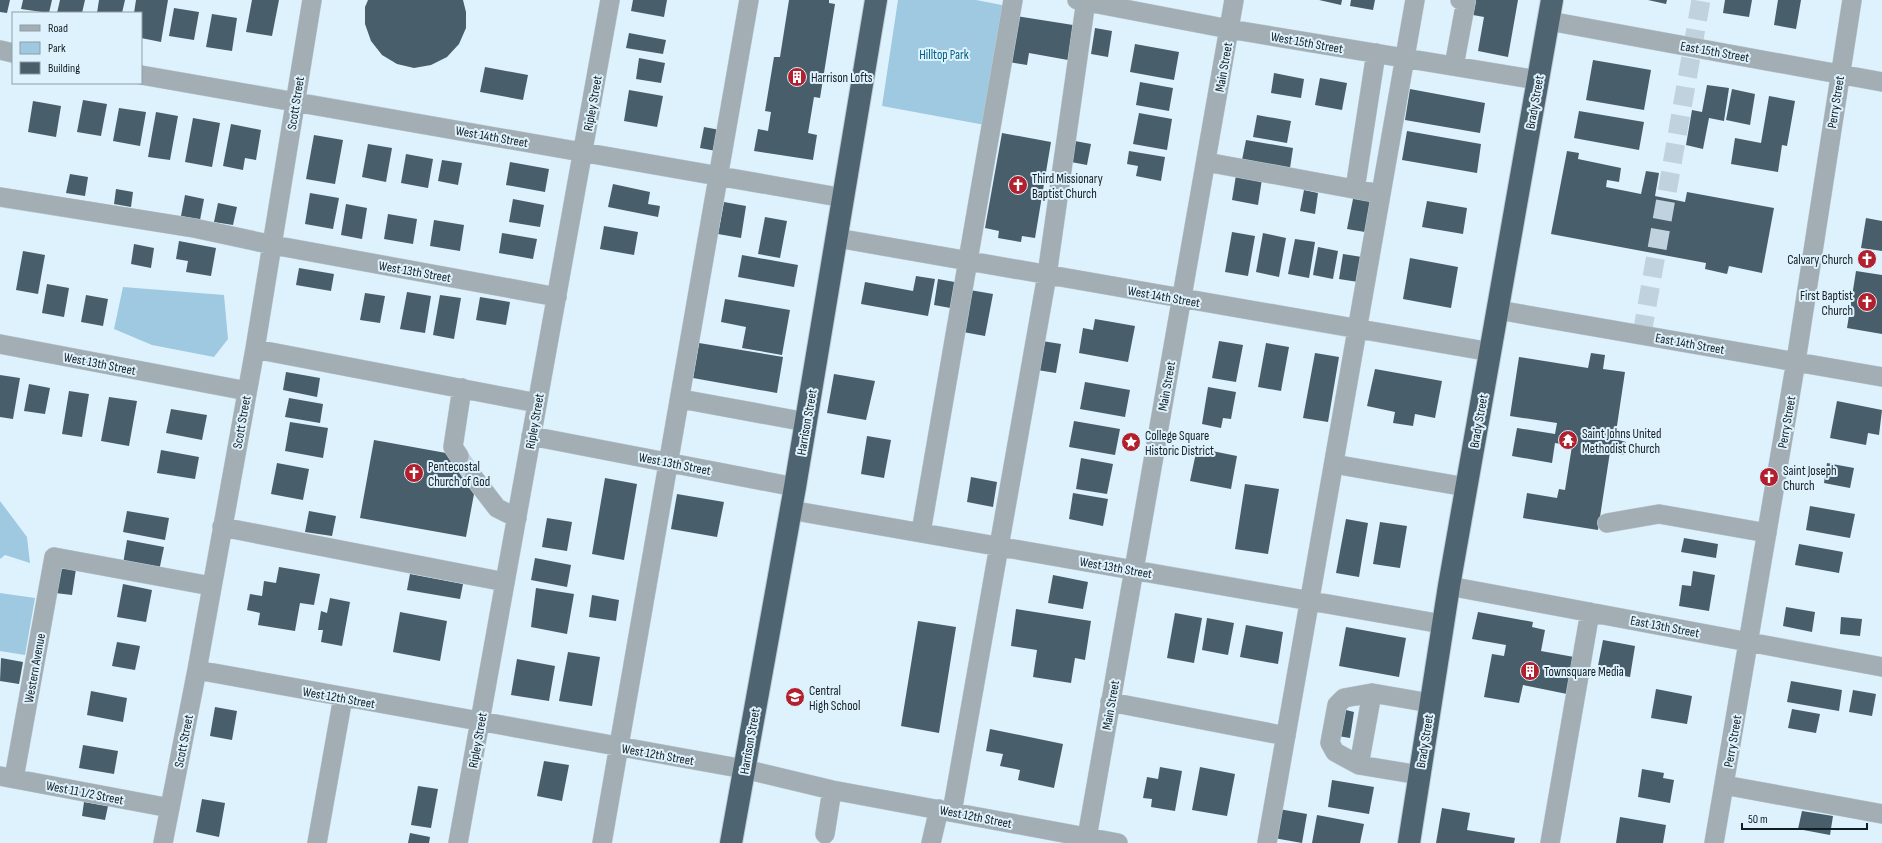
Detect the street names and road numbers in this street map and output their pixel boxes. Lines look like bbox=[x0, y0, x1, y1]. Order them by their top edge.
street label: West 15th Street bbox=[1270, 29, 1344, 57]
street label: East 15th Street bbox=[1679, 38, 1751, 66]
street label: Main Street bbox=[1212, 41, 1236, 93]
street label: Ripley Street bbox=[580, 74, 606, 132]
street label: Brady Street bbox=[1522, 74, 1548, 130]
street label: Scott Street bbox=[284, 75, 308, 131]
street label: Perry Street bbox=[1824, 75, 1848, 129]
street label: West 14th Street bbox=[454, 123, 529, 151]
street label: West 13th Street bbox=[377, 258, 452, 286]
street label: West 14th Street bbox=[1126, 283, 1201, 311]
street label: East 14th Street bbox=[1654, 330, 1726, 358]
street label: West 13th Street bbox=[62, 349, 137, 379]
street label: Main Street bbox=[1155, 360, 1179, 412]
street label: Harrison Street bbox=[793, 388, 821, 456]
street label: Ripley Street bbox=[522, 392, 548, 450]
street label: Brady Street bbox=[1466, 393, 1492, 449]
street label: Scott Street bbox=[229, 394, 255, 450]
street label: Perry Street bbox=[1775, 395, 1799, 450]
street label: West 13th Street bbox=[637, 449, 712, 479]
street label: West 13th Street bbox=[1078, 554, 1153, 582]
street label: East 13th Street bbox=[1629, 612, 1701, 642]
street label: Western Avenue bbox=[21, 632, 49, 704]
street label: Main Street bbox=[1099, 679, 1123, 731]
street label: West 12th Street bbox=[301, 684, 376, 712]
street label: Harrison Street bbox=[736, 707, 764, 775]
street label: Ripley Street bbox=[465, 711, 491, 769]
street label: Scott Street bbox=[171, 713, 197, 769]
street label: Brady Street bbox=[1413, 713, 1437, 769]
street label: Perry Street bbox=[1721, 714, 1745, 769]
street label: West 12th Street bbox=[620, 741, 695, 769]
street label: West 11 1/2 Street bbox=[45, 778, 125, 808]
street label: West 12th Street bbox=[938, 802, 1013, 832]

